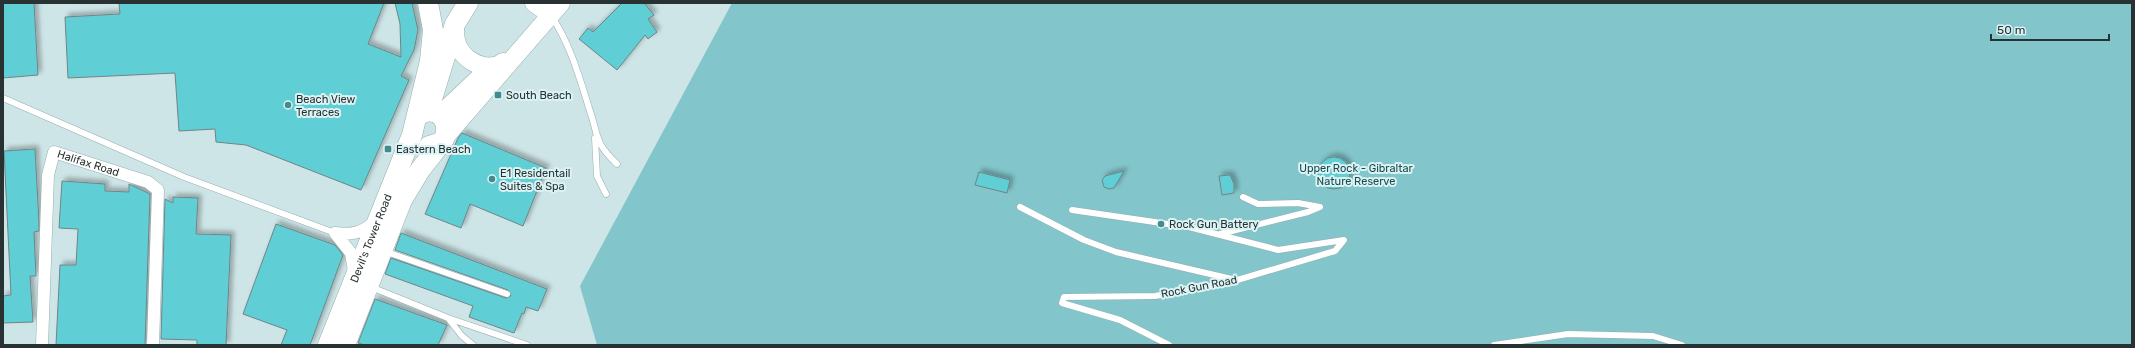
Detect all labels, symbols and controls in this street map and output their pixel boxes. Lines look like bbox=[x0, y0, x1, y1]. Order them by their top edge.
scale bar bbox=[1991, 16, 2109, 42]
text: 50 m bbox=[1997, 23, 2025, 37]
place label: South Beach bbox=[506, 89, 572, 102]
marker: South Beach bbox=[493, 90, 503, 100]
place label: Beach View Terraces bbox=[296, 93, 356, 119]
marker: Beach View Terraces bbox=[283, 100, 293, 110]
place label: Eastern Beach bbox=[396, 143, 471, 156]
marker: Eastern Beach bbox=[383, 144, 393, 154]
street label: Halifax Road bbox=[56, 147, 121, 179]
park label: Upper Rock - Gibraltar Nature Reserve bbox=[1299, 162, 1414, 188]
place label: E1 Residentail Suites & Spa bbox=[500, 167, 571, 193]
marker: E1 Residentail Suites & Spa bbox=[487, 174, 497, 184]
street label: Devil's Tower Road bbox=[347, 192, 394, 284]
place label: Rock Gun Battery bbox=[1169, 218, 1259, 231]
marker: Rock Gun Battery bbox=[1156, 219, 1166, 229]
street label: Rock Gun Road bbox=[1160, 273, 1238, 301]

